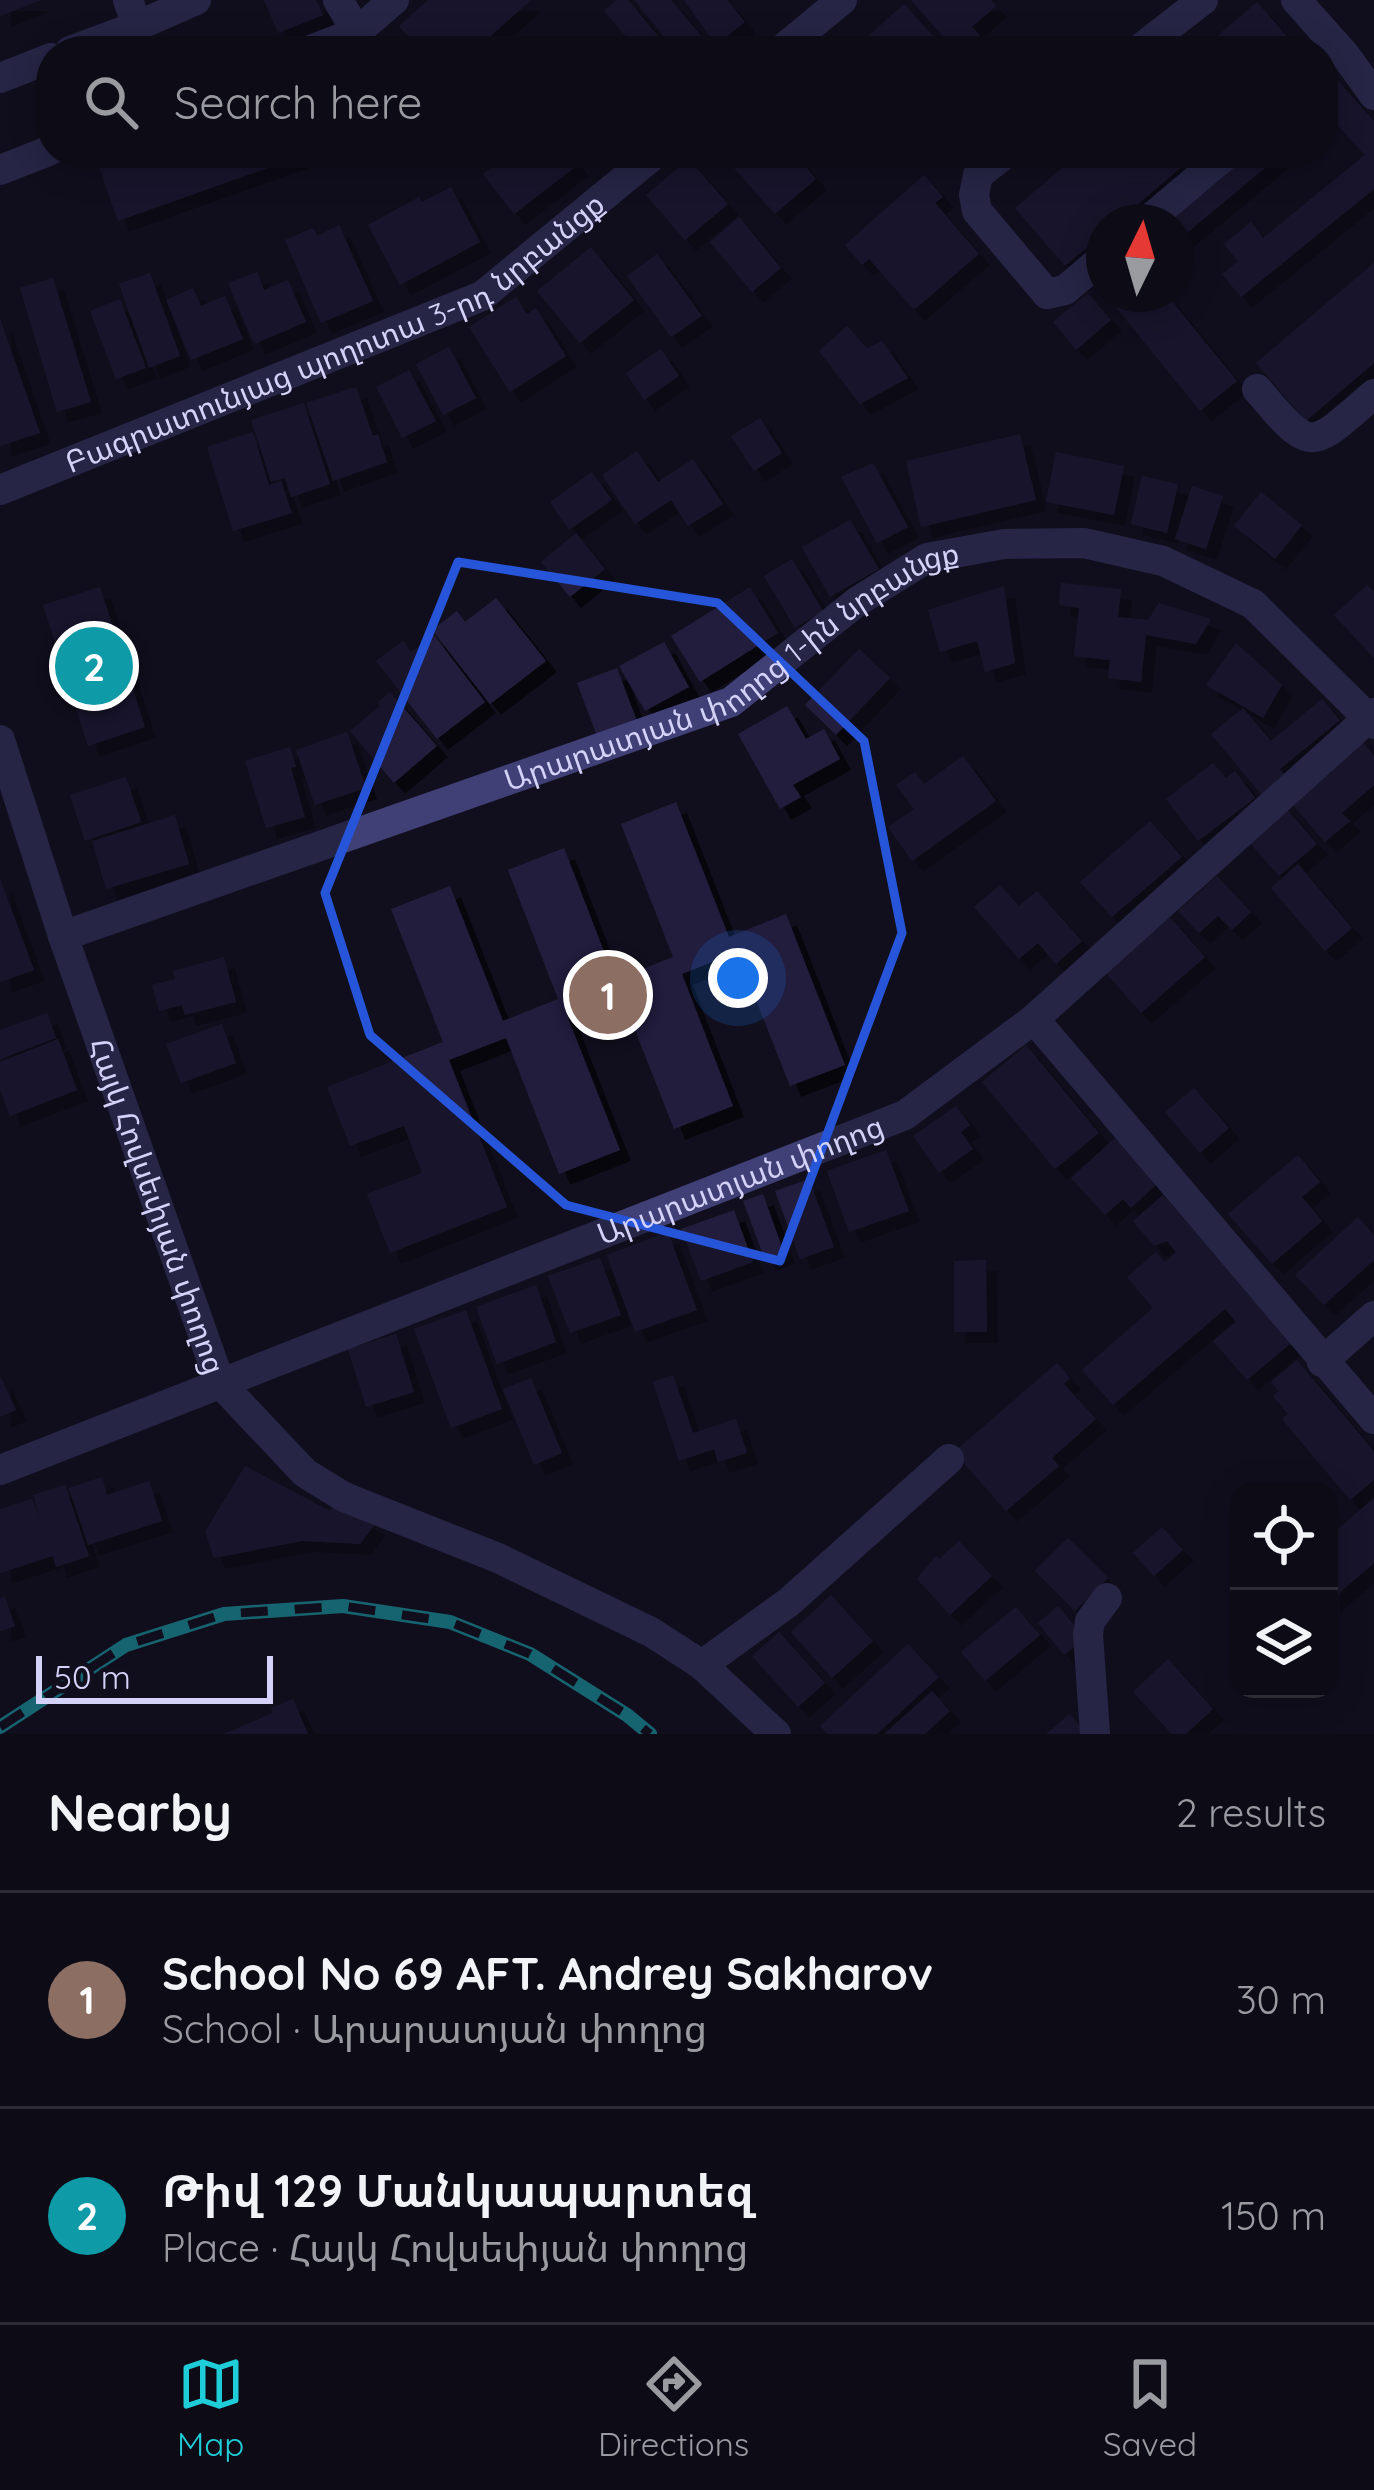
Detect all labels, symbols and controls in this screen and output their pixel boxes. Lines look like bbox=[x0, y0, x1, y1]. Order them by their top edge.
search box bbox=[36, 36, 1338, 168]
icon: search bbox=[78, 69, 144, 135]
text: Search here bbox=[174, 74, 422, 130]
street label: Բագրատունյաց պողոտա 3-րդ նրբանցք bbox=[59, 184, 612, 481]
north arrow bbox=[1086, 204, 1194, 312]
street label: Արարատյան փողոց 1-ին նրբանցք bbox=[499, 534, 962, 799]
pin: 2 bbox=[55, 621, 133, 711]
your location bbox=[708, 948, 768, 1008]
pin: 1 bbox=[569, 950, 647, 1040]
street label: Հայկ Հովսեփյան փողոց bbox=[81, 1033, 234, 1379]
street label: Արարատյան փողոց bbox=[591, 1106, 889, 1253]
map controls bbox=[1230, 1482, 1338, 1698]
button: locate bbox=[1230, 1482, 1338, 1590]
button: layers bbox=[1230, 1590, 1338, 1698]
scale bar bbox=[36, 1650, 273, 1703]
text: 50 m bbox=[54, 1656, 131, 1697]
text: Nearby bbox=[48, 1780, 232, 1844]
text: 2 results bbox=[1176, 1788, 1326, 1837]
text: School No 69 AFT. Andrey Sakharov bbox=[162, 1945, 933, 2001]
text: 1 bbox=[79, 1975, 95, 2024]
text: 30 m bbox=[1236, 1975, 1326, 2024]
text: School · Արարատյան փողոց bbox=[162, 2004, 707, 2053]
text: Թիվ 129 Մանկապարտեզ bbox=[162, 2162, 754, 2218]
text: 2 bbox=[76, 2191, 98, 2240]
text: 150 m bbox=[1221, 2191, 1326, 2240]
text: Place · Հայկ Հովսեփյան փողոց bbox=[162, 2223, 748, 2272]
tab: Map bbox=[177, 2351, 244, 2464]
tab: Directions bbox=[598, 2351, 749, 2464]
tab: Saved bbox=[1103, 2351, 1197, 2464]

